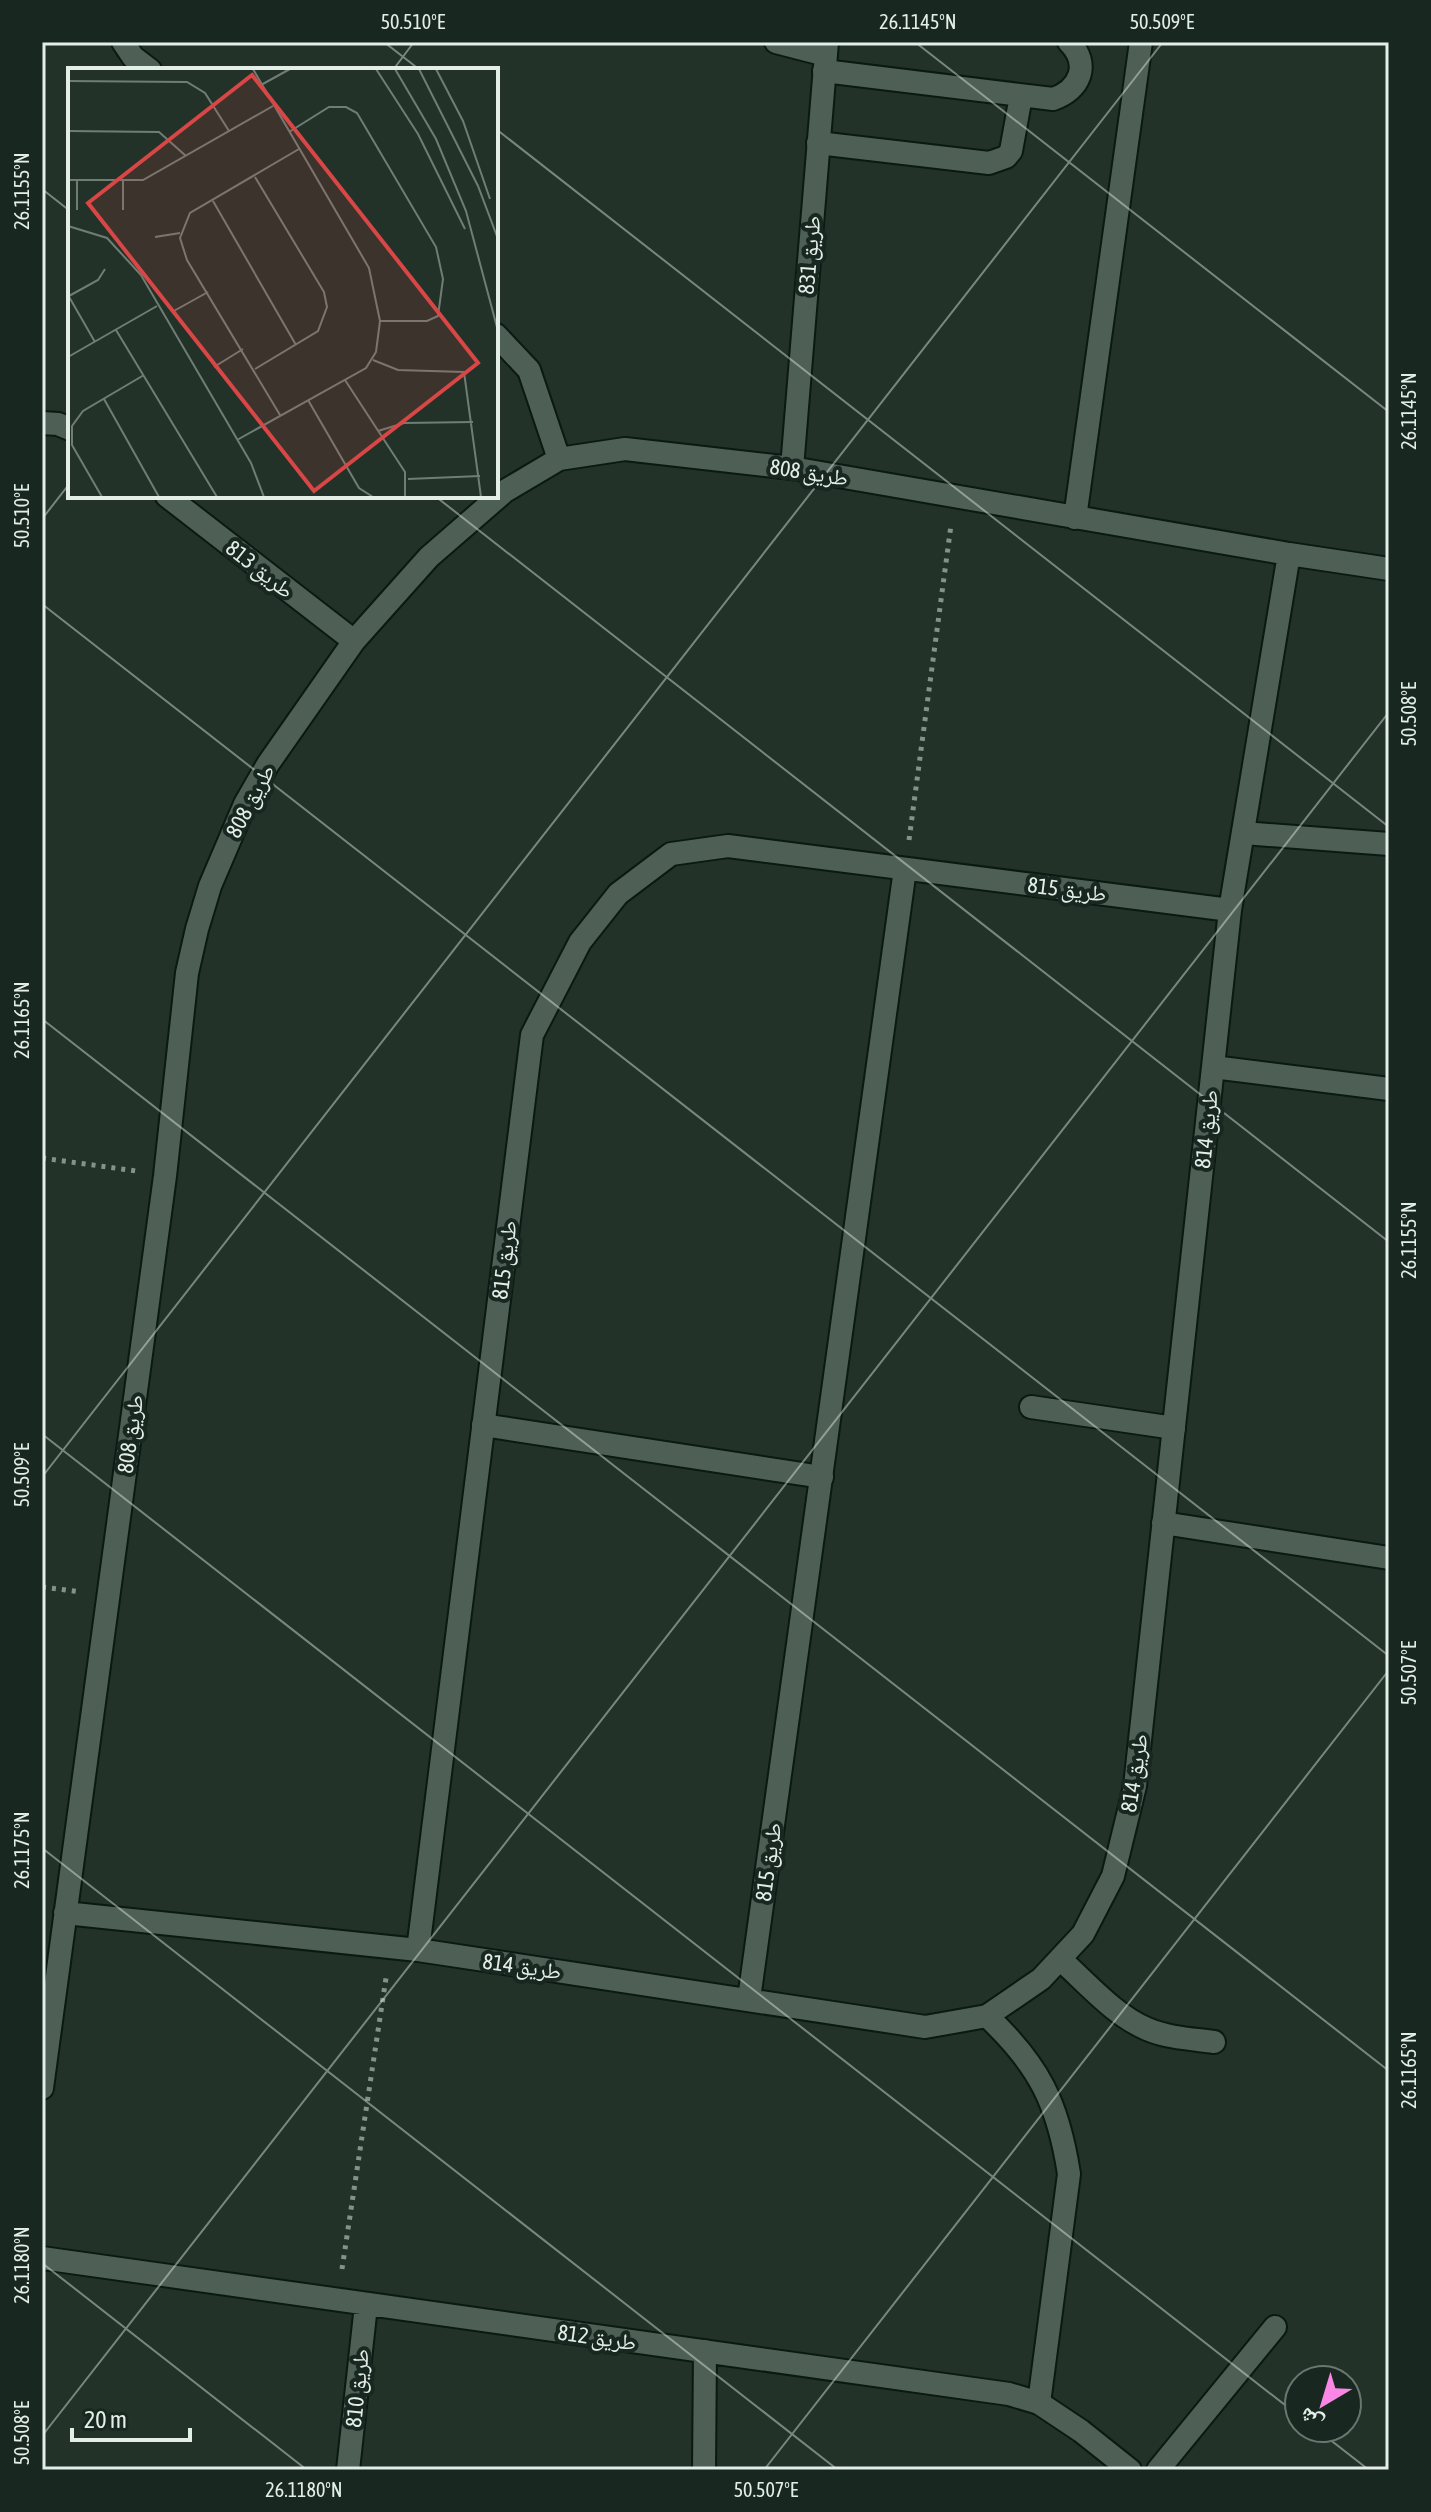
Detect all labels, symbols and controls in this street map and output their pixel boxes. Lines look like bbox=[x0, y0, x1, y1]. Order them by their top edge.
text: 50.510°E bbox=[381, 10, 446, 33]
text: 26.1145°N bbox=[879, 10, 957, 33]
text: 50.509°E bbox=[1130, 10, 1195, 33]
inset map bbox=[68, 68, 498, 498]
text: 26.1155°N bbox=[10, 152, 33, 230]
street label: طريق 831 bbox=[793, 214, 826, 296]
text: 26.1145°N bbox=[1397, 372, 1420, 450]
street label: طريق 808 bbox=[768, 453, 850, 492]
text: 50.510°E bbox=[10, 483, 33, 548]
street label: طريق 813 bbox=[220, 534, 299, 604]
text: 50.508°E bbox=[1397, 681, 1420, 746]
street label: طريق 808 bbox=[220, 760, 281, 843]
street label: طريق 815 bbox=[1026, 871, 1108, 908]
text: 26.1165°N bbox=[10, 981, 33, 1059]
street label: طريق 814 bbox=[1189, 1088, 1224, 1170]
text: 26.1155°N bbox=[1397, 1201, 1420, 1279]
street label: طريق 815 bbox=[486, 1219, 523, 1301]
street label: طريق 808 bbox=[112, 1393, 149, 1475]
text: 50.509°E bbox=[10, 1442, 33, 1507]
text: 50.507°E bbox=[1397, 1640, 1420, 1705]
street label: طريق 814 bbox=[1115, 1732, 1154, 1814]
text: 26.1175°N bbox=[10, 1811, 33, 1889]
street label: طريق 815 bbox=[750, 1821, 787, 1903]
street label: طريق 814 bbox=[481, 1948, 563, 1985]
text: 26.1165°N bbox=[1397, 2031, 1420, 2109]
text: 26.1180°N bbox=[10, 2226, 33, 2304]
street label: طريق 812 bbox=[556, 2319, 638, 2356]
street label: طريق 810 bbox=[340, 2347, 375, 2429]
north arrow bbox=[1283, 2364, 1363, 2444]
scale bar bbox=[72, 2392, 190, 2442]
text: 50.508°E bbox=[10, 2400, 33, 2465]
text: ش bbox=[1293, 2402, 1329, 2437]
text: 20 m bbox=[84, 2406, 127, 2433]
text: 26.1180°N bbox=[265, 2478, 343, 2501]
text: 50.507°E bbox=[734, 2478, 799, 2501]

